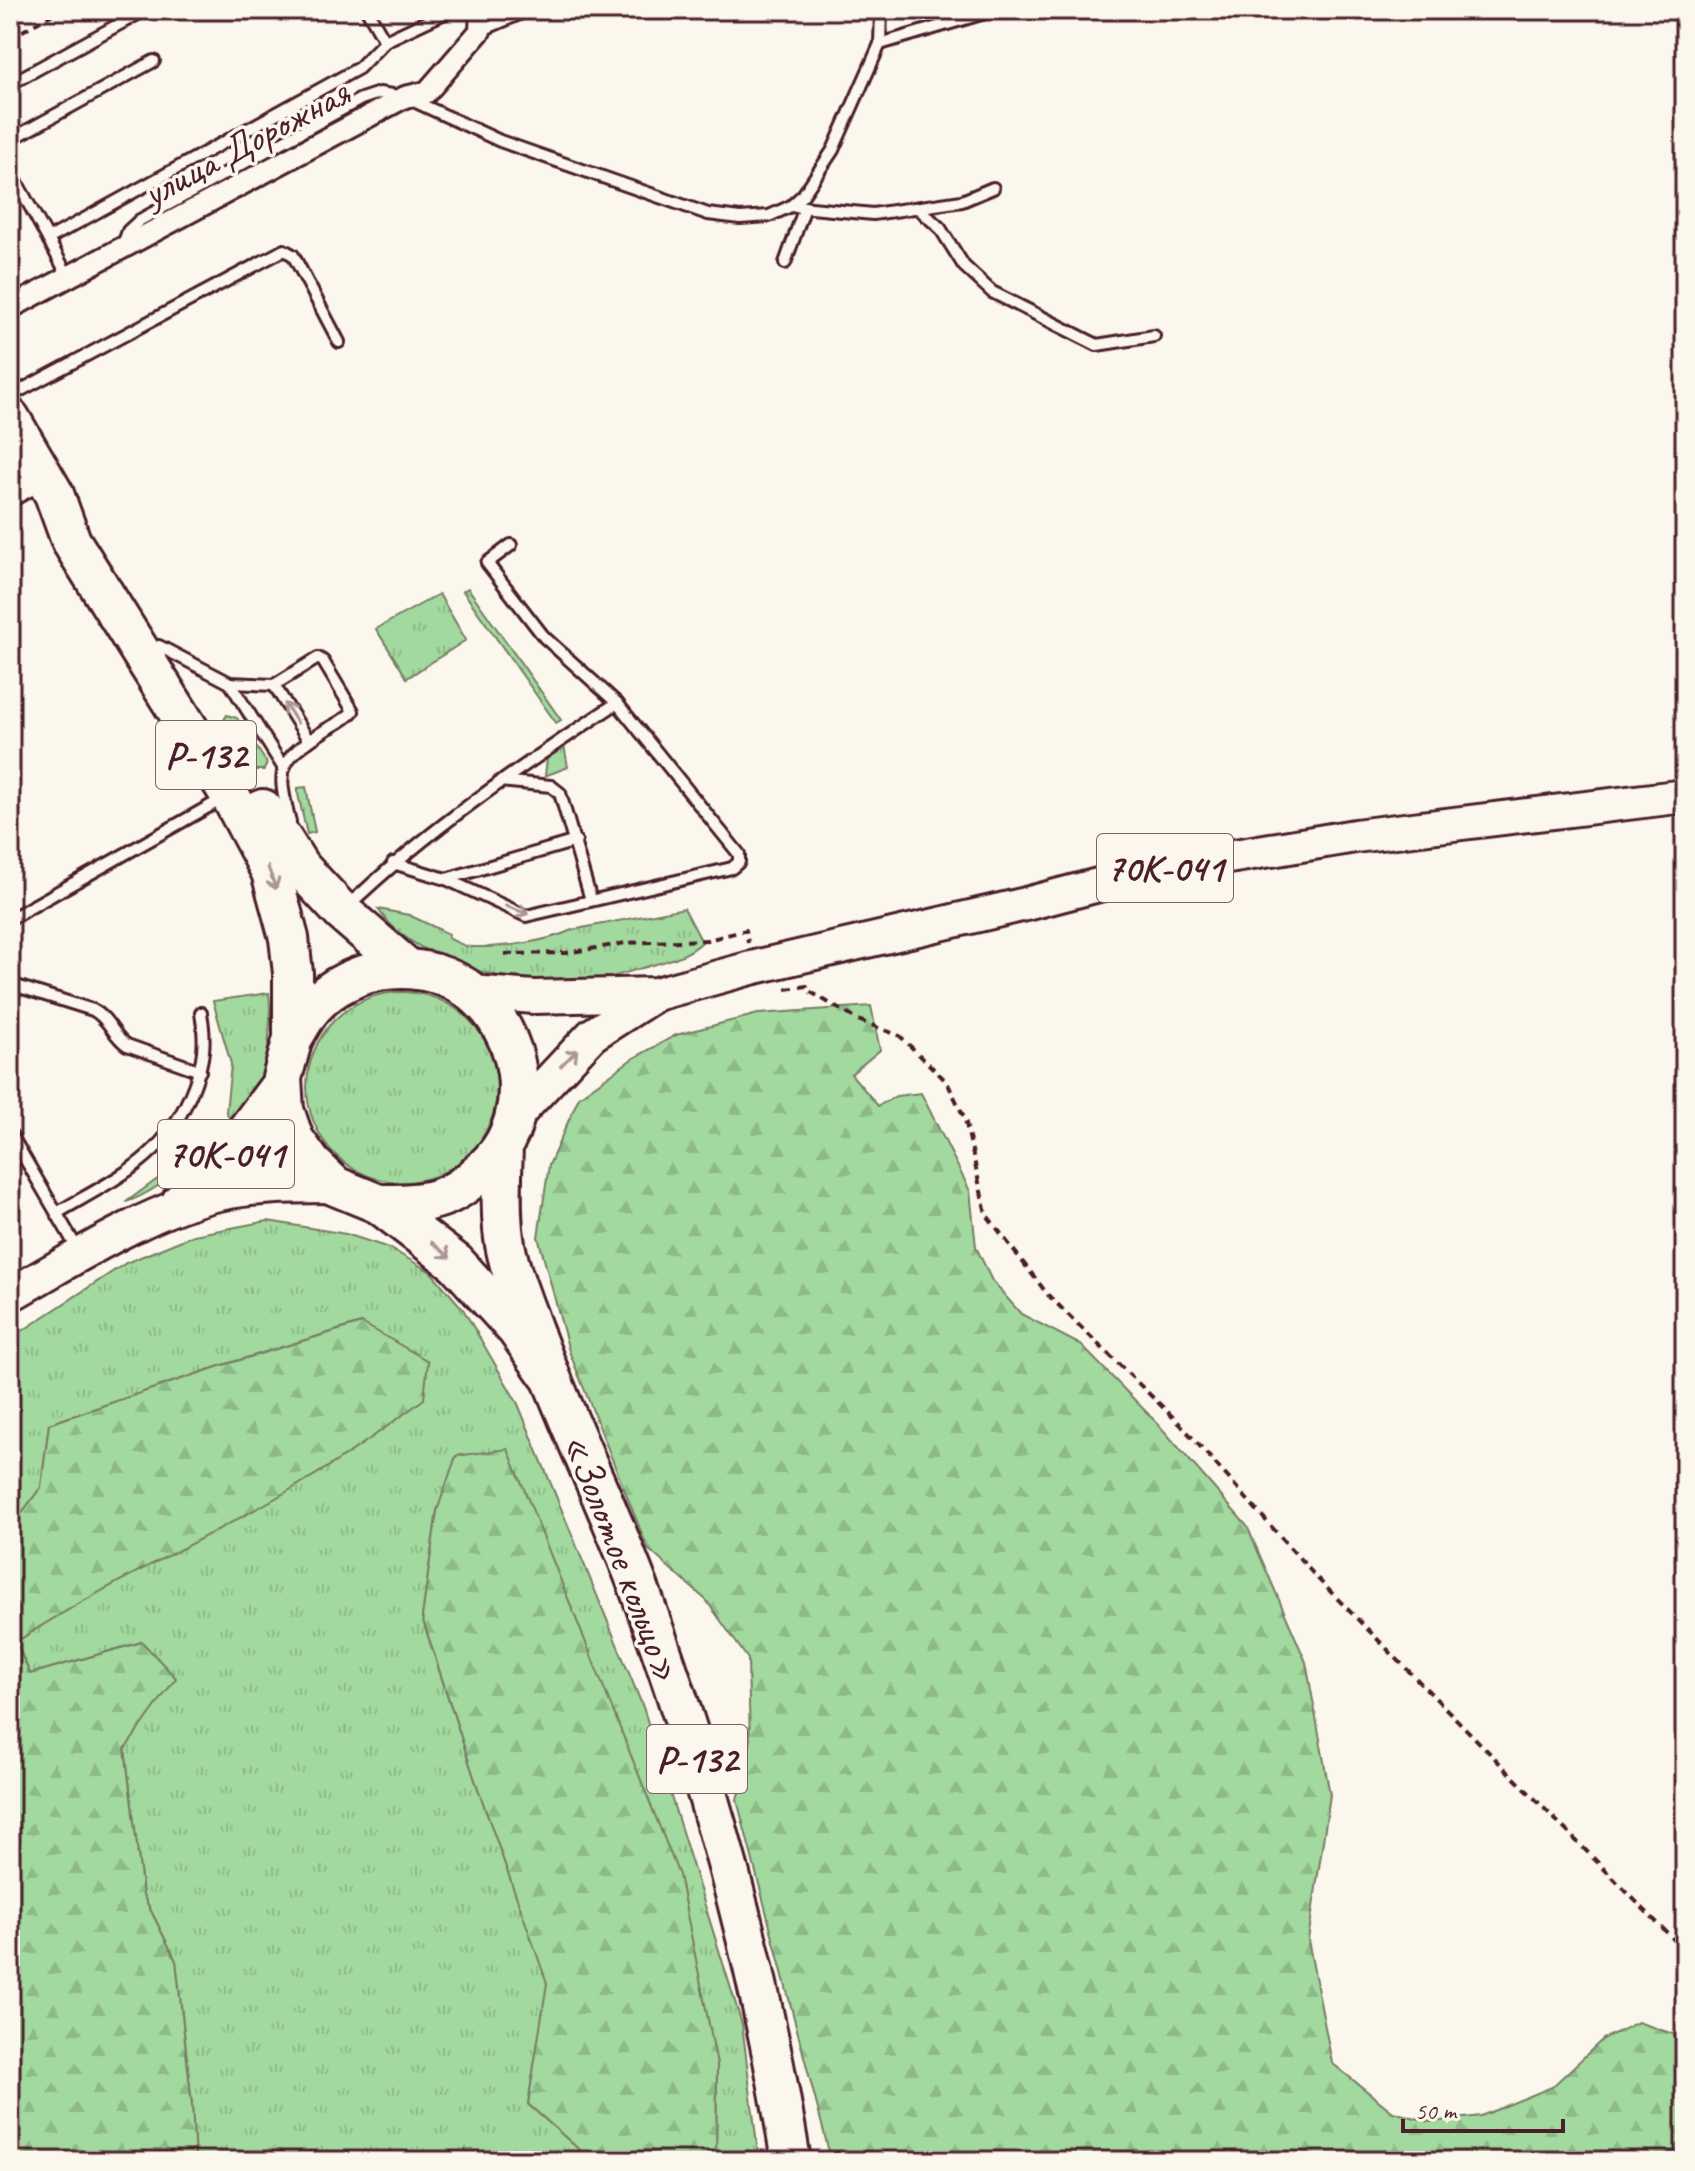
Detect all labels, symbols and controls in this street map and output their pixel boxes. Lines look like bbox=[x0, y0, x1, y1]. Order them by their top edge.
street label: улица Дорожная bbox=[132, 67, 359, 219]
one-way arrow bbox=[283, 702, 299, 725]
road number: Р-132 bbox=[156, 721, 256, 789]
road number: 70К-041 bbox=[1097, 834, 1233, 902]
one-way arrow bbox=[265, 865, 280, 890]
one-way arrow bbox=[504, 904, 528, 919]
one-way arrow bbox=[559, 1048, 578, 1068]
road number: 70К-041 bbox=[158, 1120, 294, 1188]
one-way arrow bbox=[430, 1241, 451, 1259]
street label: «Золотое кольцо» bbox=[552, 1426, 692, 1688]
road number: Р-132 bbox=[647, 1725, 747, 1793]
scale bar bbox=[1403, 2083, 1563, 2133]
text: 50 m bbox=[1415, 2096, 1458, 2126]

